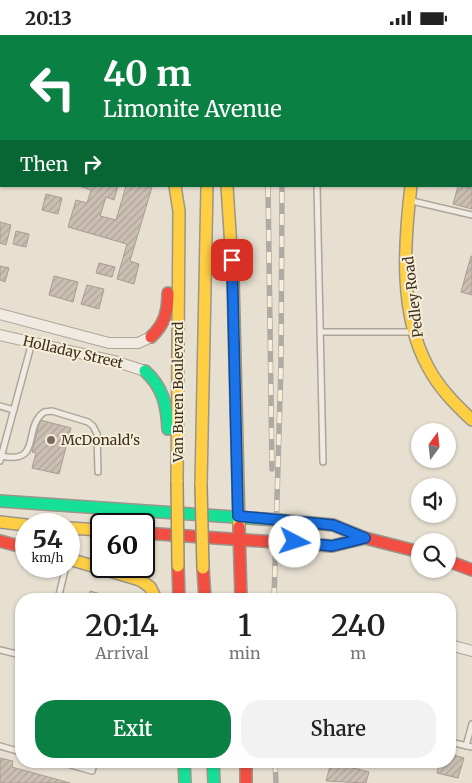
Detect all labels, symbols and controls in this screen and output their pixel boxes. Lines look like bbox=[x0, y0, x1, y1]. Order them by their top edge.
text: 20:13 bbox=[25, 6, 72, 30]
text: 40 m bbox=[103, 52, 191, 96]
icon: left bbox=[20, 55, 85, 120]
text: Limonite Avenue bbox=[103, 95, 282, 123]
icon: right bbox=[78, 150, 106, 178]
text: Then bbox=[20, 152, 68, 176]
pin bbox=[211, 239, 253, 281]
icon: arrive bbox=[218, 246, 246, 274]
street label: Pedley Road bbox=[399, 255, 427, 339]
street label: Van Buren Boulevard bbox=[169, 321, 187, 463]
street label: Holladay Street bbox=[21, 332, 126, 372]
north arrow bbox=[411, 423, 456, 467]
map controls bbox=[411, 423, 456, 578]
place label: McDonald's bbox=[61, 431, 140, 449]
marker: McDonald's bbox=[45, 434, 57, 446]
button: sound bbox=[411, 478, 456, 523]
speed limit sign: 60 bbox=[90, 513, 155, 578]
position arrow bbox=[268, 515, 320, 567]
text: 54 bbox=[32, 523, 63, 555]
button: search bbox=[411, 533, 456, 578]
text: km/h bbox=[32, 550, 63, 565]
text: 20:14 bbox=[85, 606, 159, 644]
text: 1 bbox=[238, 606, 252, 644]
text: 240 bbox=[331, 606, 386, 644]
text: Arrival bbox=[95, 643, 149, 663]
text: min bbox=[229, 643, 261, 663]
text: m bbox=[350, 643, 366, 663]
button: Exit bbox=[35, 700, 231, 758]
button: Share bbox=[241, 700, 436, 758]

